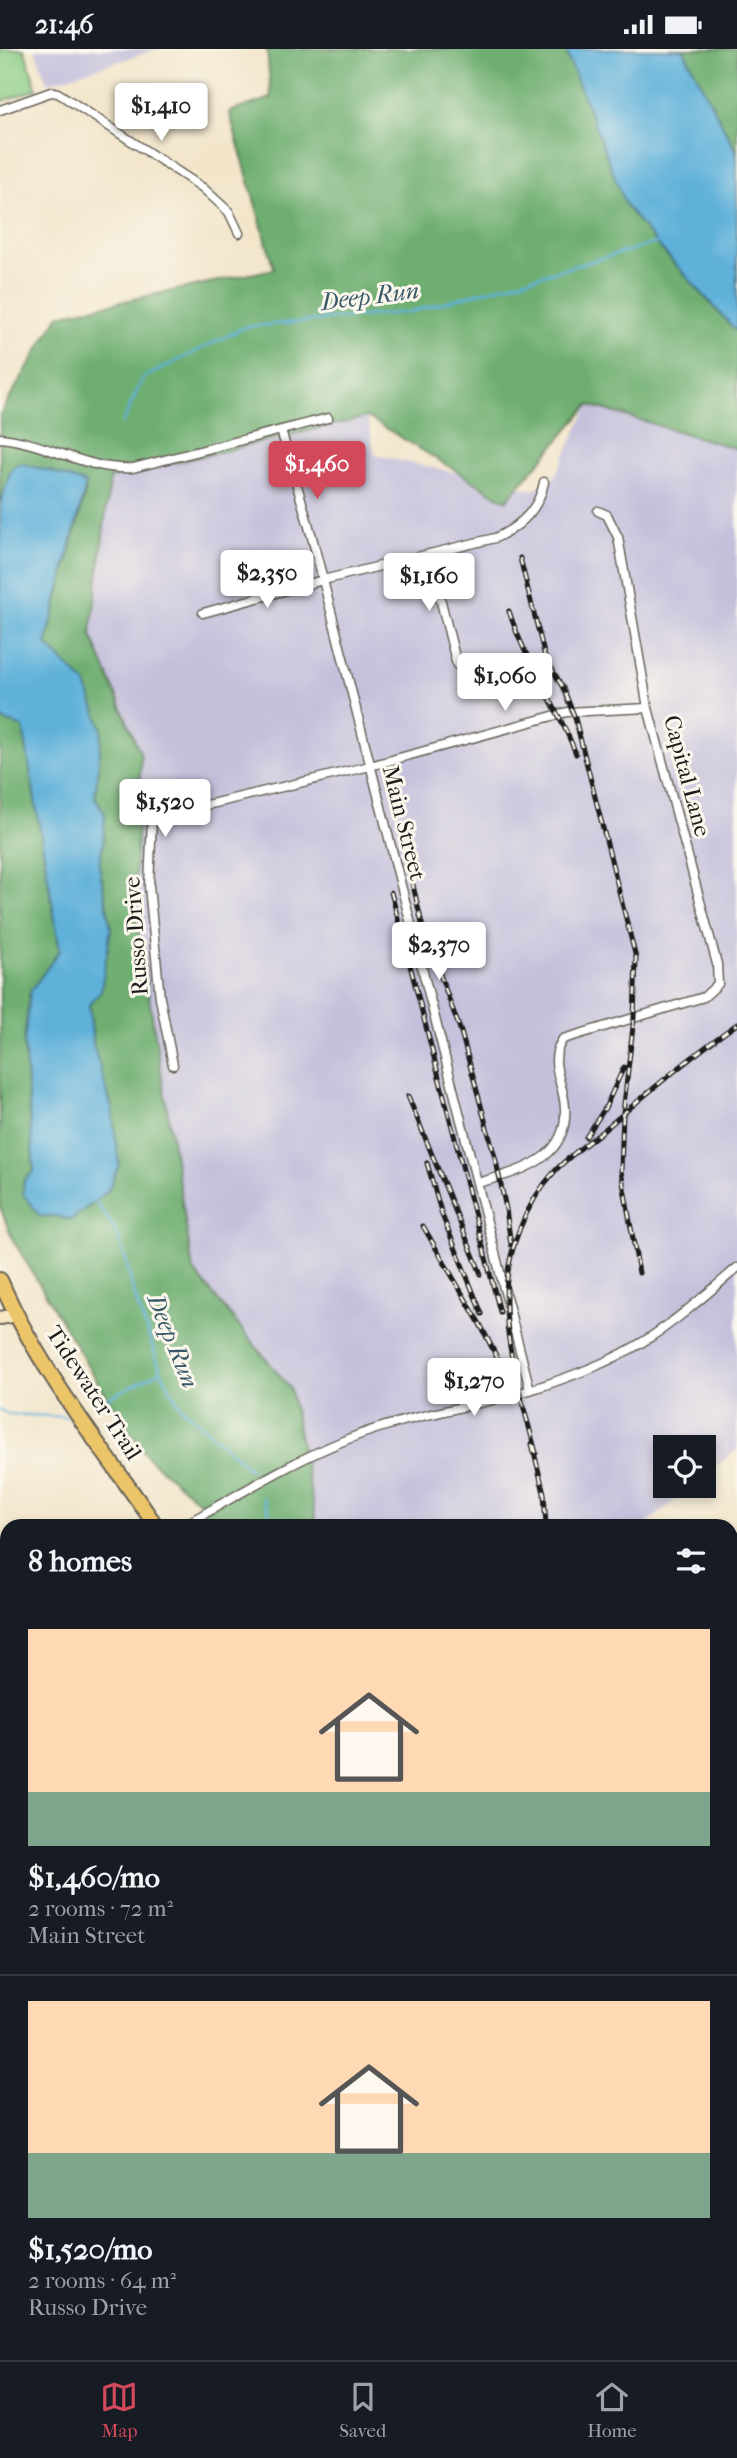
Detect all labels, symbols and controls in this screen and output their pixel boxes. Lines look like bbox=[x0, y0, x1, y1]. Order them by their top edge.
text: 21:46 bbox=[35, 9, 93, 40]
pin: $1,410 bbox=[104, 83, 218, 143]
text: $1,410 bbox=[131, 92, 191, 119]
water label: Deep Run bbox=[317, 276, 421, 316]
pin: $1,460 bbox=[260, 441, 374, 501]
text: $1,460 bbox=[285, 450, 349, 477]
pin: $2,350 bbox=[210, 551, 324, 610]
pin: $1,160 bbox=[372, 553, 486, 613]
text: $2,350 bbox=[236, 559, 298, 586]
text: $1,160 bbox=[400, 562, 458, 589]
pin: $1,060 bbox=[448, 653, 562, 713]
text: $1,060 bbox=[473, 662, 537, 689]
street label: Capital Lane bbox=[658, 712, 716, 840]
street label: Main Street bbox=[377, 763, 431, 883]
pin: $1,520 bbox=[108, 779, 222, 839]
text: $1,520 bbox=[135, 788, 195, 815]
street label: Russo Drive bbox=[118, 876, 154, 996]
pin: $2,370 bbox=[382, 923, 496, 982]
text: $2,370 bbox=[408, 931, 470, 958]
water label: Deep Run bbox=[141, 1288, 204, 1392]
street label: Tidewater Trail bbox=[41, 1321, 148, 1466]
pin: $1,270 bbox=[417, 1359, 531, 1418]
text: $1,270 bbox=[443, 1367, 505, 1394]
map controls bbox=[653, 1435, 716, 1498]
button: locate bbox=[653, 1435, 716, 1498]
icon: filters bbox=[672, 1542, 710, 1580]
text: 8 homes bbox=[28, 1544, 132, 1579]
icon: home bbox=[306, 1674, 432, 1800]
text: $1,460/mo bbox=[28, 1860, 160, 1895]
text: 2 rooms · 72 m² bbox=[28, 1895, 173, 1922]
text: Main Street bbox=[28, 1922, 145, 1949]
icon: home bbox=[306, 2046, 432, 2172]
text: $1,520/mo bbox=[28, 2232, 152, 2267]
text: 2 rooms · 64 m² bbox=[28, 2267, 176, 2294]
text: Russo Drive bbox=[28, 2294, 147, 2321]
tab: Map bbox=[100, 2378, 138, 2442]
tab: Saved bbox=[339, 2378, 386, 2442]
tab: Home bbox=[587, 2378, 637, 2442]

